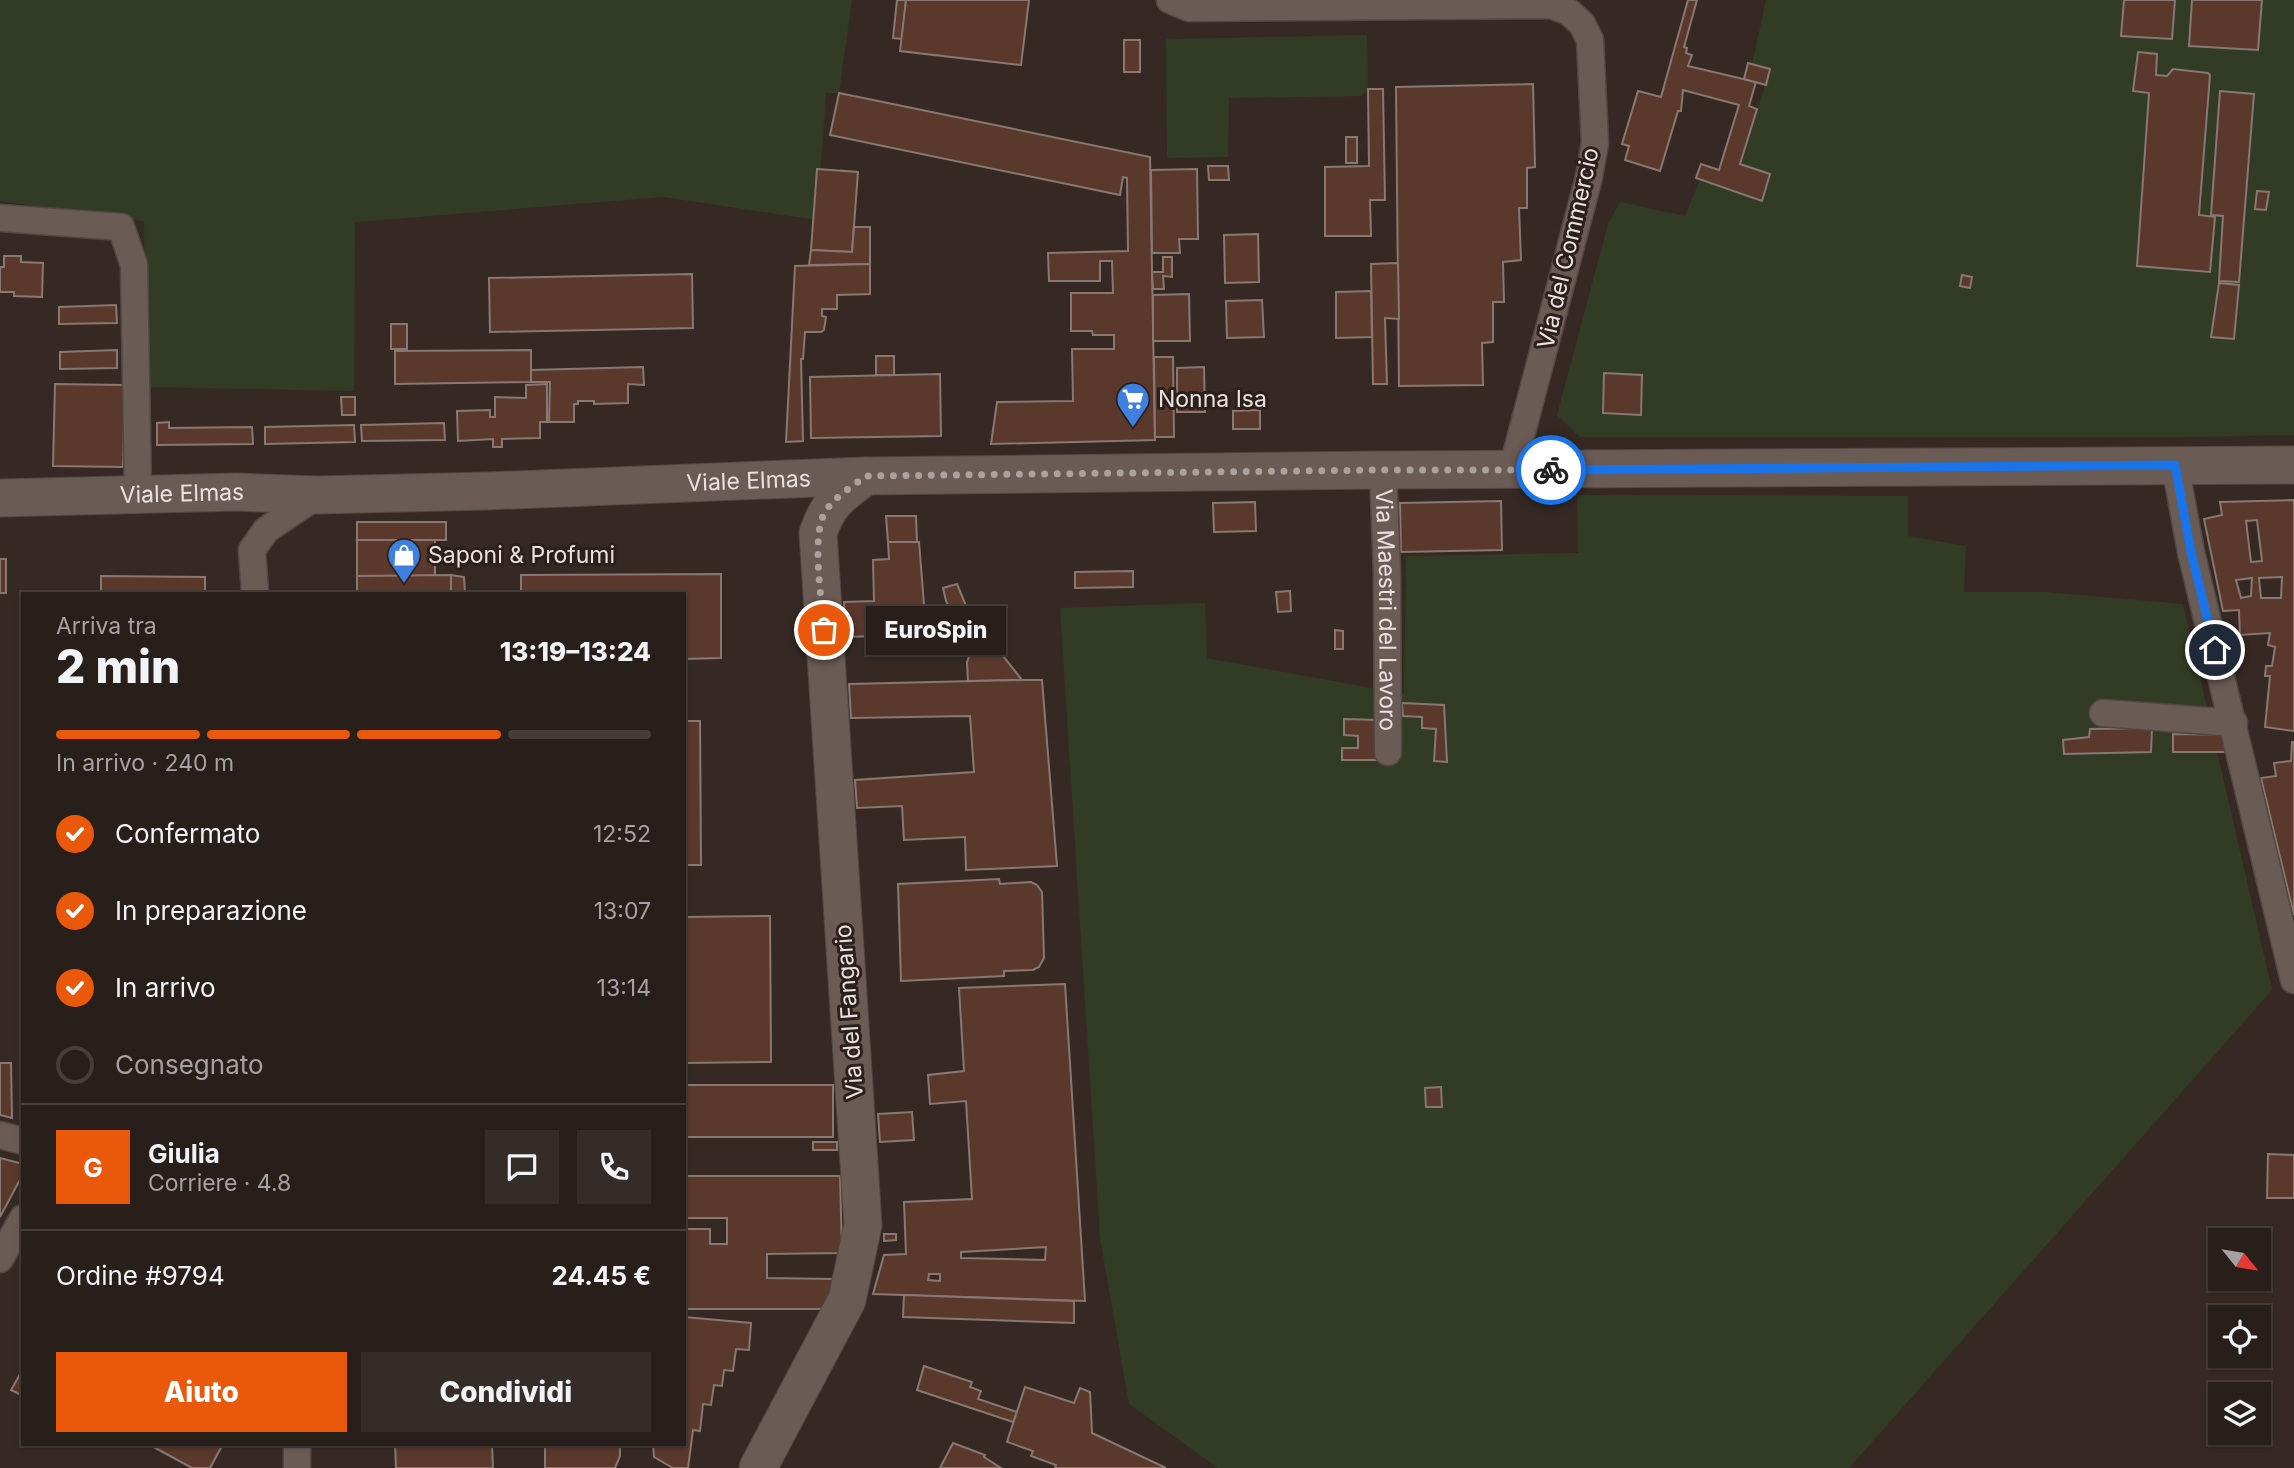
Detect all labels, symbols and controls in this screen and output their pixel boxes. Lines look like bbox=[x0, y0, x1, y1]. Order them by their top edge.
street label: Via del Commercio bbox=[1531, 145, 1605, 351]
supermarket icon: Nonna Isa bbox=[1114, 380, 1152, 429]
place label: Nonna Isa bbox=[1158, 385, 1267, 413]
courier bbox=[1516, 435, 1586, 505]
icon: bike bbox=[1532, 451, 1570, 489]
street label: Viale Elmas bbox=[686, 464, 811, 497]
street label: Viale Elmas bbox=[119, 478, 245, 509]
street label: Via Maestri del Lavoro bbox=[1370, 488, 1402, 731]
shop icon: Saponi & Profumi bbox=[385, 536, 423, 585]
place label: Saponi & Profumi bbox=[428, 541, 615, 569]
pin bbox=[794, 600, 854, 660]
callout: EuroSpin bbox=[866, 606, 1006, 654]
icon: bag bbox=[805, 611, 843, 649]
text: Arriva tra bbox=[56, 612, 157, 640]
text: EuroSpin bbox=[885, 616, 987, 644]
pin bbox=[2185, 620, 2245, 680]
icon: home bbox=[2196, 631, 2234, 669]
text: 13:19–13:24 bbox=[500, 636, 651, 667]
text: 2 min bbox=[56, 638, 180, 694]
text: In arrivo · 240 m bbox=[56, 749, 234, 777]
icon: check bbox=[56, 815, 94, 853]
text: Confermato bbox=[115, 818, 260, 849]
text: 12:52 bbox=[593, 820, 651, 848]
icon: check bbox=[56, 892, 94, 930]
text: In preparazione bbox=[115, 895, 307, 926]
text: 13:07 bbox=[594, 897, 651, 925]
street label: Via del Fangario bbox=[829, 924, 869, 1100]
icon: check bbox=[56, 969, 94, 1007]
text: In arrivo bbox=[115, 972, 216, 1003]
text: 13:14 bbox=[597, 974, 651, 1002]
text: Consegnato bbox=[115, 1049, 264, 1080]
button: chat bbox=[485, 1130, 559, 1204]
button: phone bbox=[577, 1130, 651, 1204]
text: Giulia bbox=[148, 1138, 220, 1169]
text: G bbox=[83, 1152, 103, 1183]
text: Corriere · 4.8 bbox=[148, 1169, 291, 1197]
north arrow bbox=[2208, 1228, 2272, 1292]
map controls bbox=[2208, 1228, 2271, 1445]
text: Ordine #9794 bbox=[56, 1260, 225, 1291]
text: 24.45 € bbox=[551, 1260, 651, 1291]
button: locate bbox=[2208, 1305, 2271, 1368]
button: Aiuto bbox=[56, 1352, 347, 1432]
button: Condividi bbox=[361, 1352, 651, 1432]
button: layers bbox=[2208, 1382, 2271, 1445]

